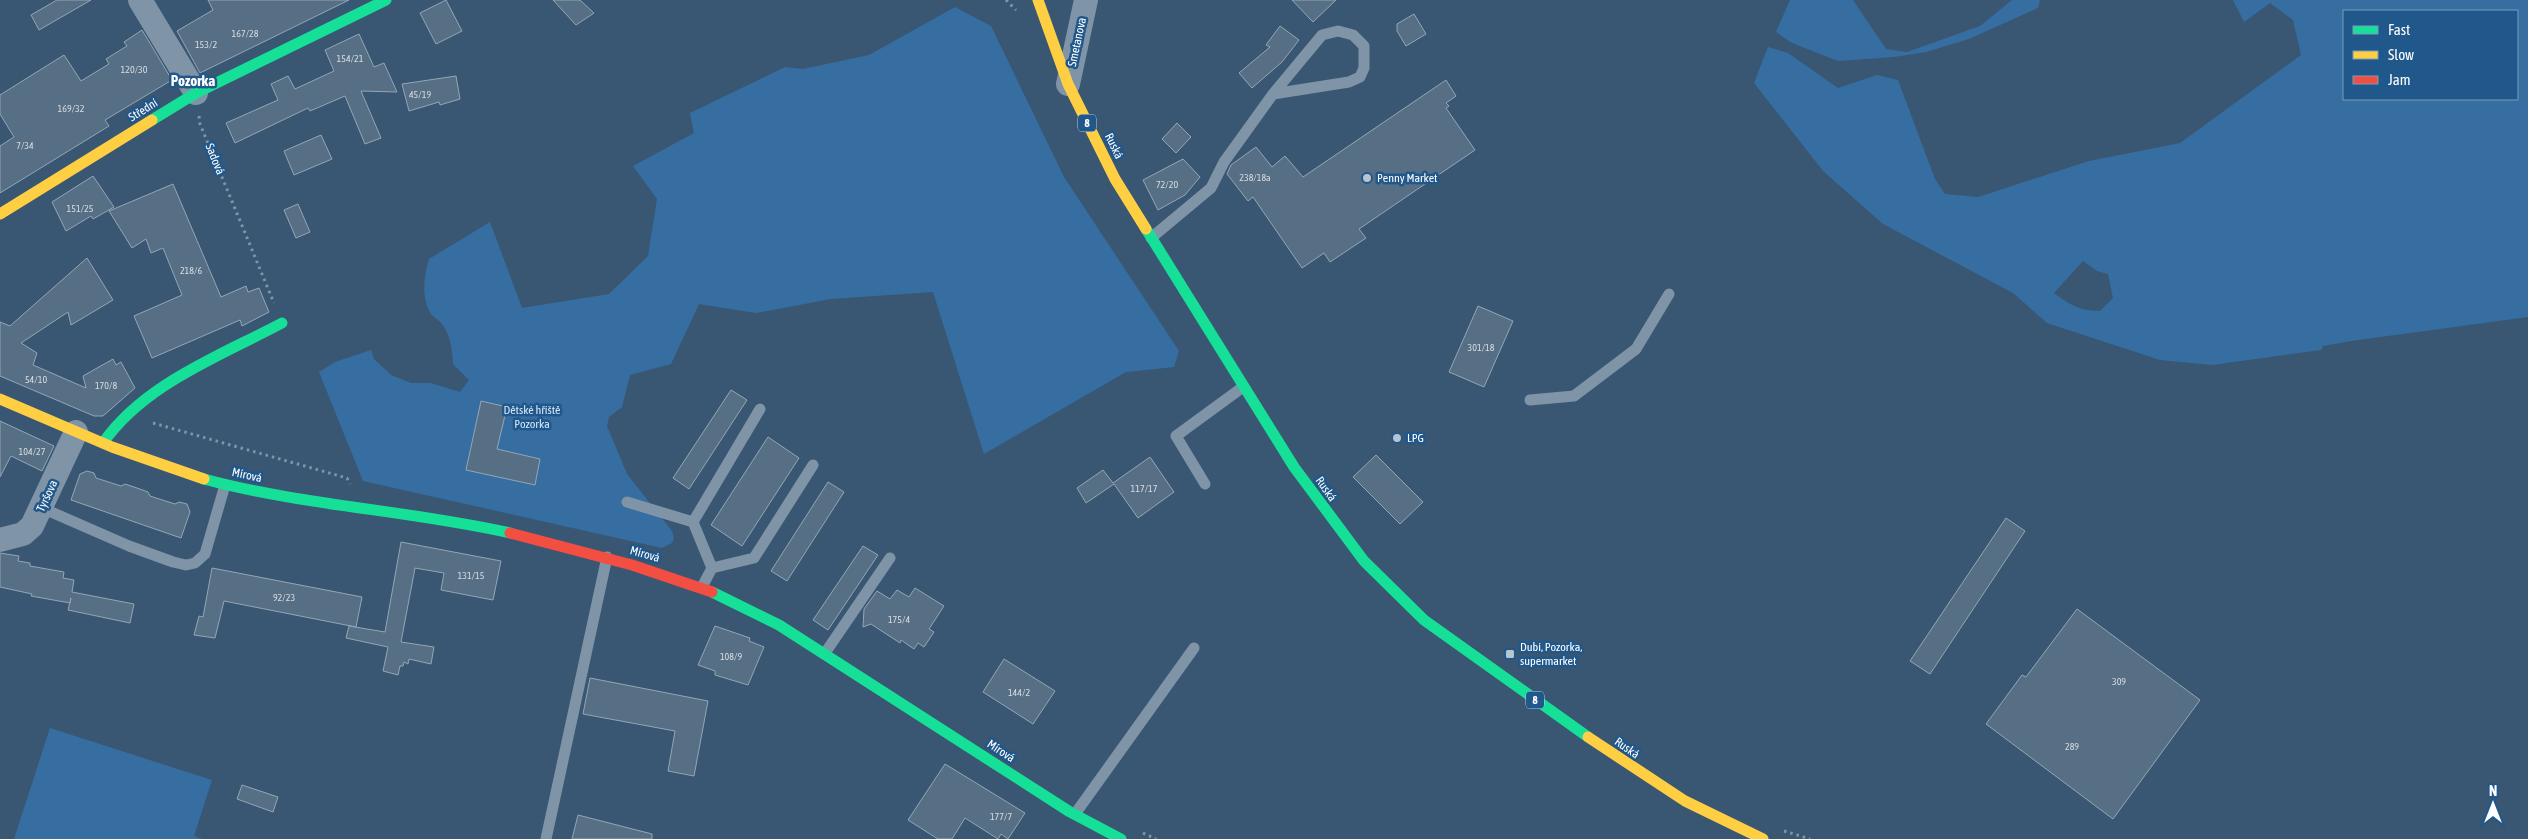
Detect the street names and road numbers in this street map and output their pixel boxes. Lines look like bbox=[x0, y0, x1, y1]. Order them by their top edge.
street label: Smetanova bbox=[1065, 16, 1089, 68]
street label: Střední bbox=[126, 96, 160, 124]
road number: 8 bbox=[1078, 115, 1096, 132]
street label: Ruská bbox=[1102, 131, 1126, 161]
street label: Sadová bbox=[202, 141, 228, 177]
street label: Mírová bbox=[231, 465, 263, 485]
street label: Ruská bbox=[1313, 474, 1339, 504]
street label: Tyršova bbox=[34, 478, 60, 514]
street label: Mírová bbox=[629, 543, 661, 565]
road number: 8 bbox=[1526, 692, 1544, 708]
street label: Ruská bbox=[1612, 735, 1642, 761]
street label: Mírová bbox=[984, 737, 1018, 765]

